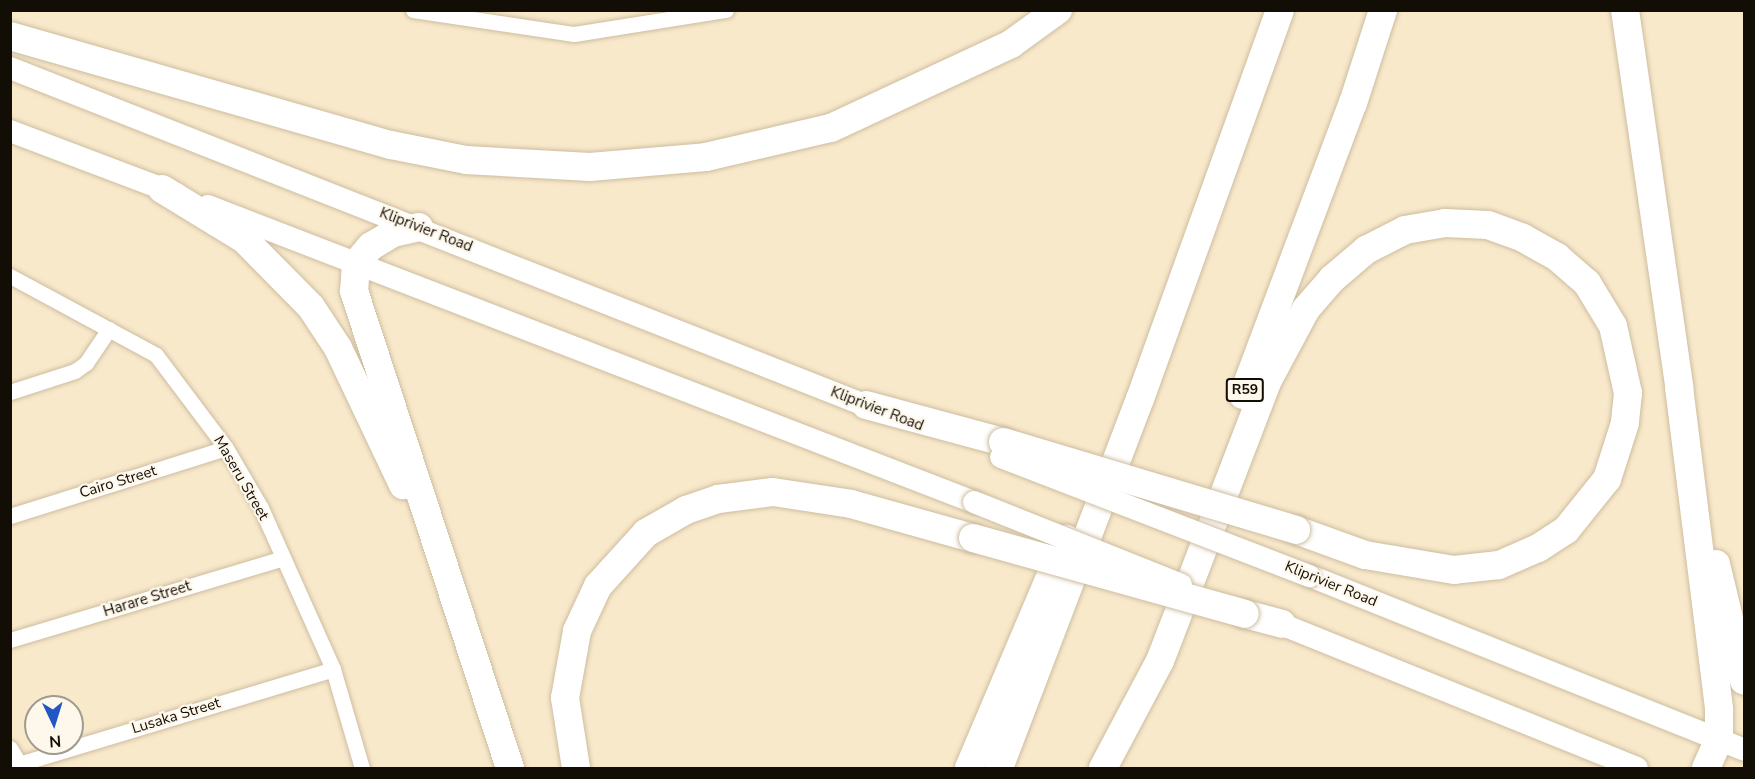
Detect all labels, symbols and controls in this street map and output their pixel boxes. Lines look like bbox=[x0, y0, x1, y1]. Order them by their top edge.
street label: Kliprivier Road bbox=[377, 204, 475, 256]
road number: R59 bbox=[1226, 379, 1264, 401]
street label: Kliprivier Road bbox=[828, 383, 926, 435]
street label: Maseru Street bbox=[210, 433, 272, 523]
street label: Cairo Street bbox=[77, 462, 159, 502]
street label: Kliprivier Road bbox=[1282, 557, 1380, 611]
street label: Harare Street bbox=[101, 577, 193, 621]
street label: Lusaka Street bbox=[130, 694, 222, 738]
north arrow bbox=[24, 695, 84, 755]
text: N bbox=[48, 730, 62, 752]

